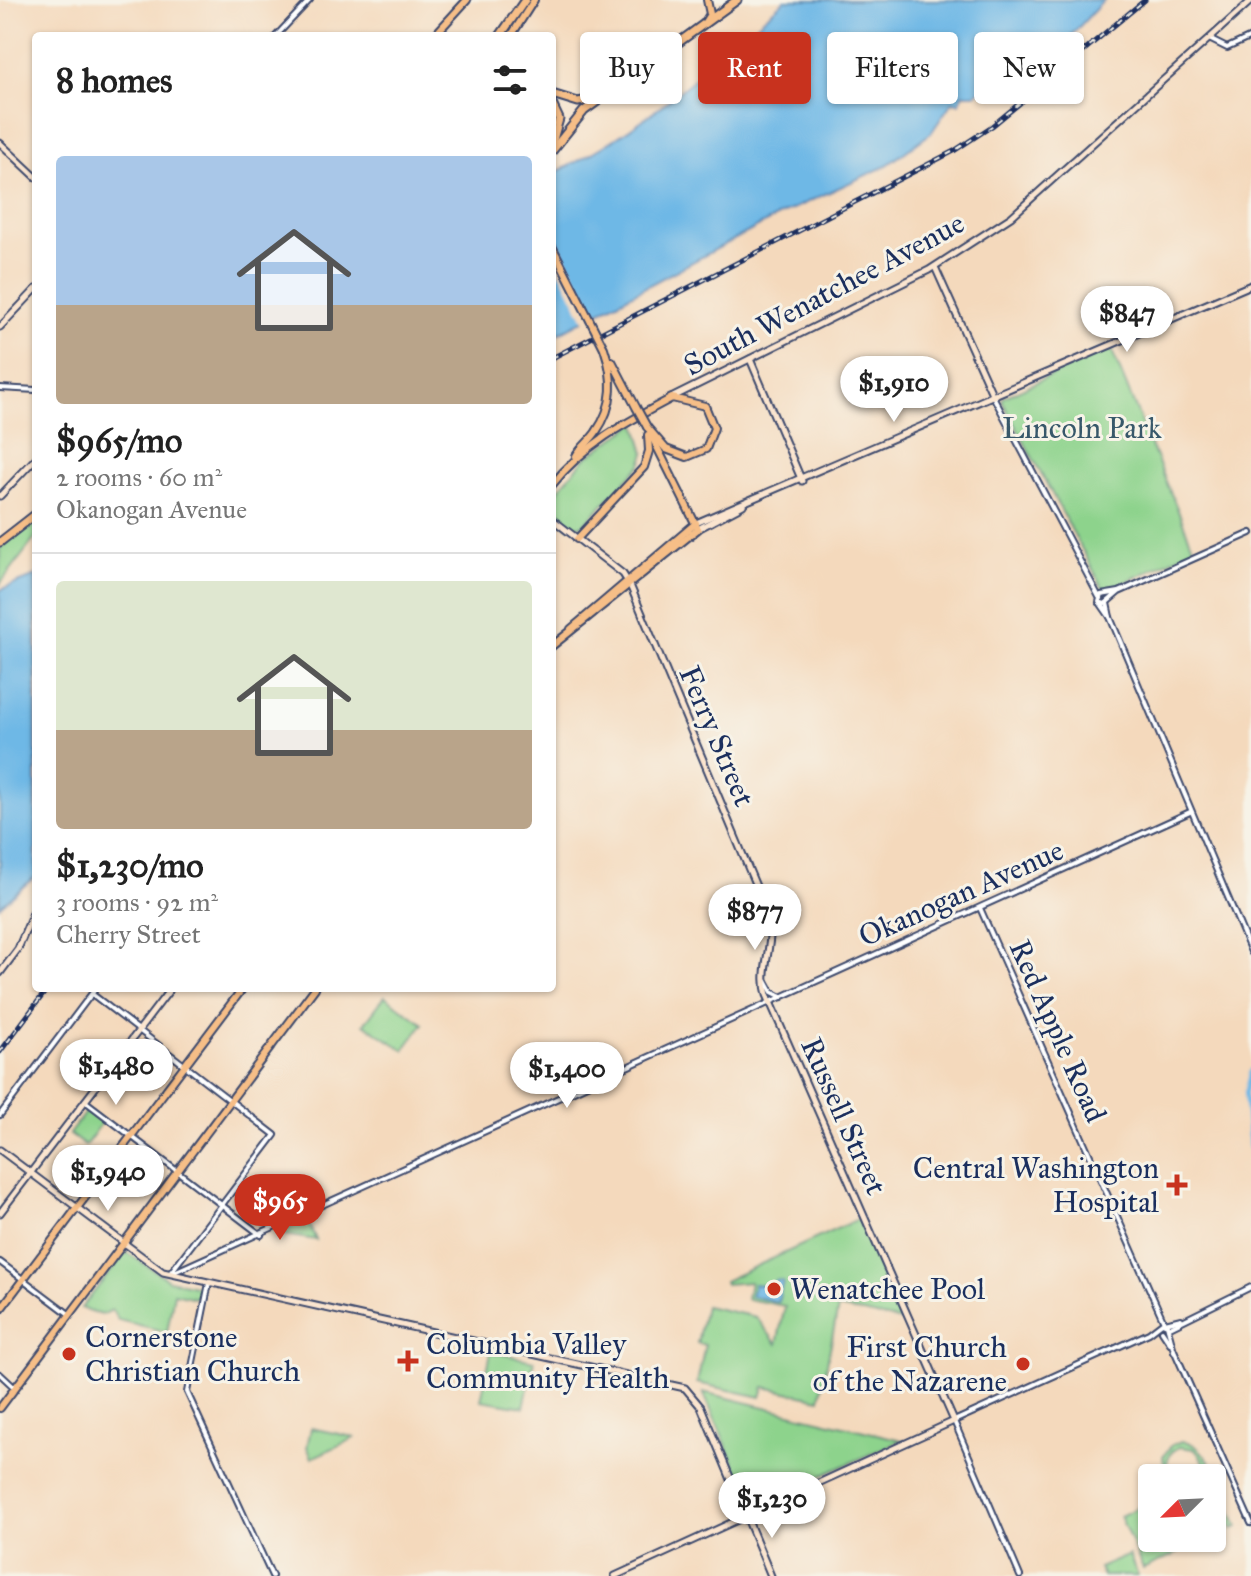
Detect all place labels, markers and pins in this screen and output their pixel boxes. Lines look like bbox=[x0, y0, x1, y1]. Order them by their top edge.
pin: $847 bbox=[1080, 286, 1174, 354]
pin: $1,910 bbox=[829, 356, 959, 424]
pin: $877 bbox=[708, 884, 802, 952]
pin: $1,480 bbox=[51, 1039, 181, 1107]
pin: $1,400 bbox=[502, 1042, 632, 1110]
pin: $1,940 bbox=[43, 1145, 173, 1213]
place label: Central Washington Hospital bbox=[913, 1150, 1160, 1220]
pin: $965 bbox=[233, 1174, 327, 1242]
marker: Central Washington Hospital bbox=[1166, 1174, 1188, 1196]
place label: Wenatchee Pool bbox=[790, 1271, 986, 1307]
marker: Wenatchee Pool bbox=[765, 1280, 783, 1298]
place label: Cornerstone Christian Church bbox=[85, 1319, 301, 1389]
place label: Columbia Valley Community Health bbox=[426, 1326, 670, 1396]
place label: First Church of the Nazarene bbox=[813, 1329, 1007, 1399]
marker: Cornerstone Christian Church bbox=[60, 1345, 78, 1363]
marker: Columbia Valley Community Health bbox=[397, 1350, 419, 1372]
marker: First Church of the Nazarene bbox=[1014, 1355, 1032, 1373]
pin: $1,230 bbox=[707, 1472, 837, 1540]

